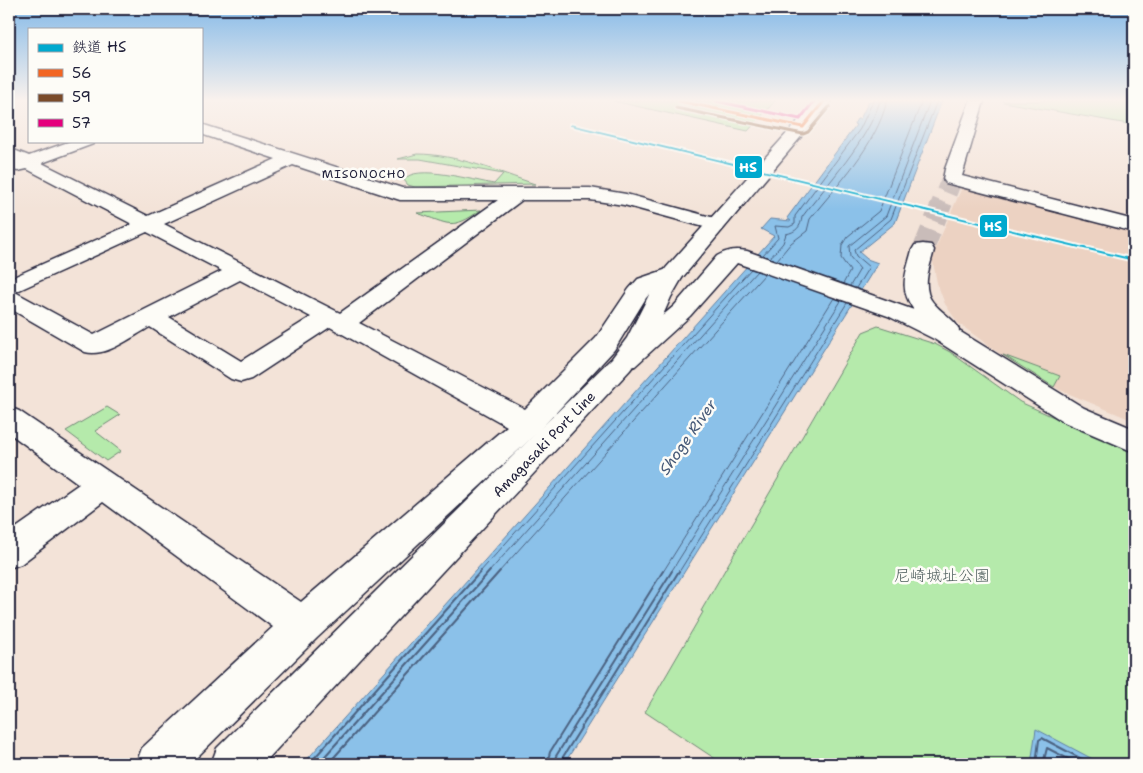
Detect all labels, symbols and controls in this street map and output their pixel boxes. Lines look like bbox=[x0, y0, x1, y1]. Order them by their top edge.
legend bbox=[28, 28, 202, 142]
text: 鉄道 HS bbox=[72, 37, 126, 57]
text: 56 bbox=[72, 63, 91, 83]
text: 59 bbox=[72, 87, 91, 107]
text: 57 bbox=[72, 113, 91, 133]
line badge: HS bbox=[734, 155, 763, 179]
text: HS bbox=[739, 158, 757, 176]
district label: MISONOCHO bbox=[322, 166, 406, 182]
line badge: HS bbox=[979, 214, 1008, 238]
text: HS bbox=[984, 217, 1002, 235]
street label: Amagasaki Port Line bbox=[489, 387, 599, 501]
water label: Shoge River bbox=[655, 395, 722, 479]
park label: 尼崎城址公園 bbox=[894, 565, 990, 586]

